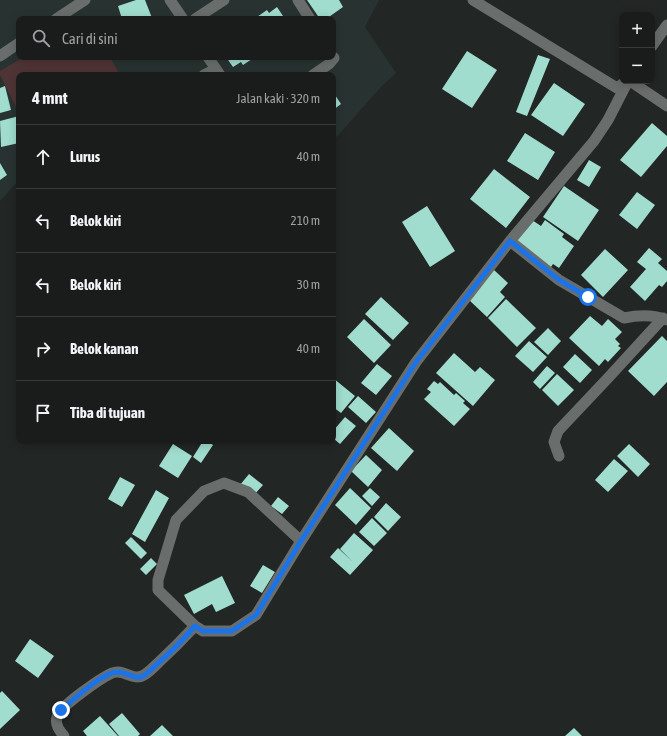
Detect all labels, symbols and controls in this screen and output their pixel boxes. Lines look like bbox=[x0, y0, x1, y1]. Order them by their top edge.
map controls bbox=[619, 12, 655, 84]
button: + bbox=[619, 12, 655, 48]
search box bbox=[16, 16, 336, 60]
icon: search bbox=[30, 27, 52, 49]
text: Cari di sini bbox=[62, 30, 118, 47]
button: − bbox=[619, 48, 655, 84]
text: 4 mnt bbox=[32, 88, 68, 108]
text: Jalan kaki · 320 m bbox=[236, 91, 320, 106]
icon: ahead bbox=[32, 146, 54, 168]
text: Lurus bbox=[70, 148, 100, 165]
text: 40 m bbox=[297, 149, 320, 164]
icon: left bbox=[32, 210, 54, 232]
text: Belok kiri bbox=[70, 212, 121, 229]
text: 210 m bbox=[291, 213, 320, 228]
icon: left bbox=[32, 274, 54, 296]
text: Belok kiri bbox=[70, 276, 121, 293]
text: 30 m bbox=[297, 277, 320, 292]
route start bbox=[579, 288, 597, 306]
icon: right bbox=[32, 338, 54, 360]
text: Belok kanan bbox=[70, 340, 139, 357]
text: 40 m bbox=[297, 341, 320, 356]
icon: arrive bbox=[32, 402, 54, 424]
text: Tiba di tujuan bbox=[70, 404, 145, 421]
route end bbox=[52, 701, 70, 719]

